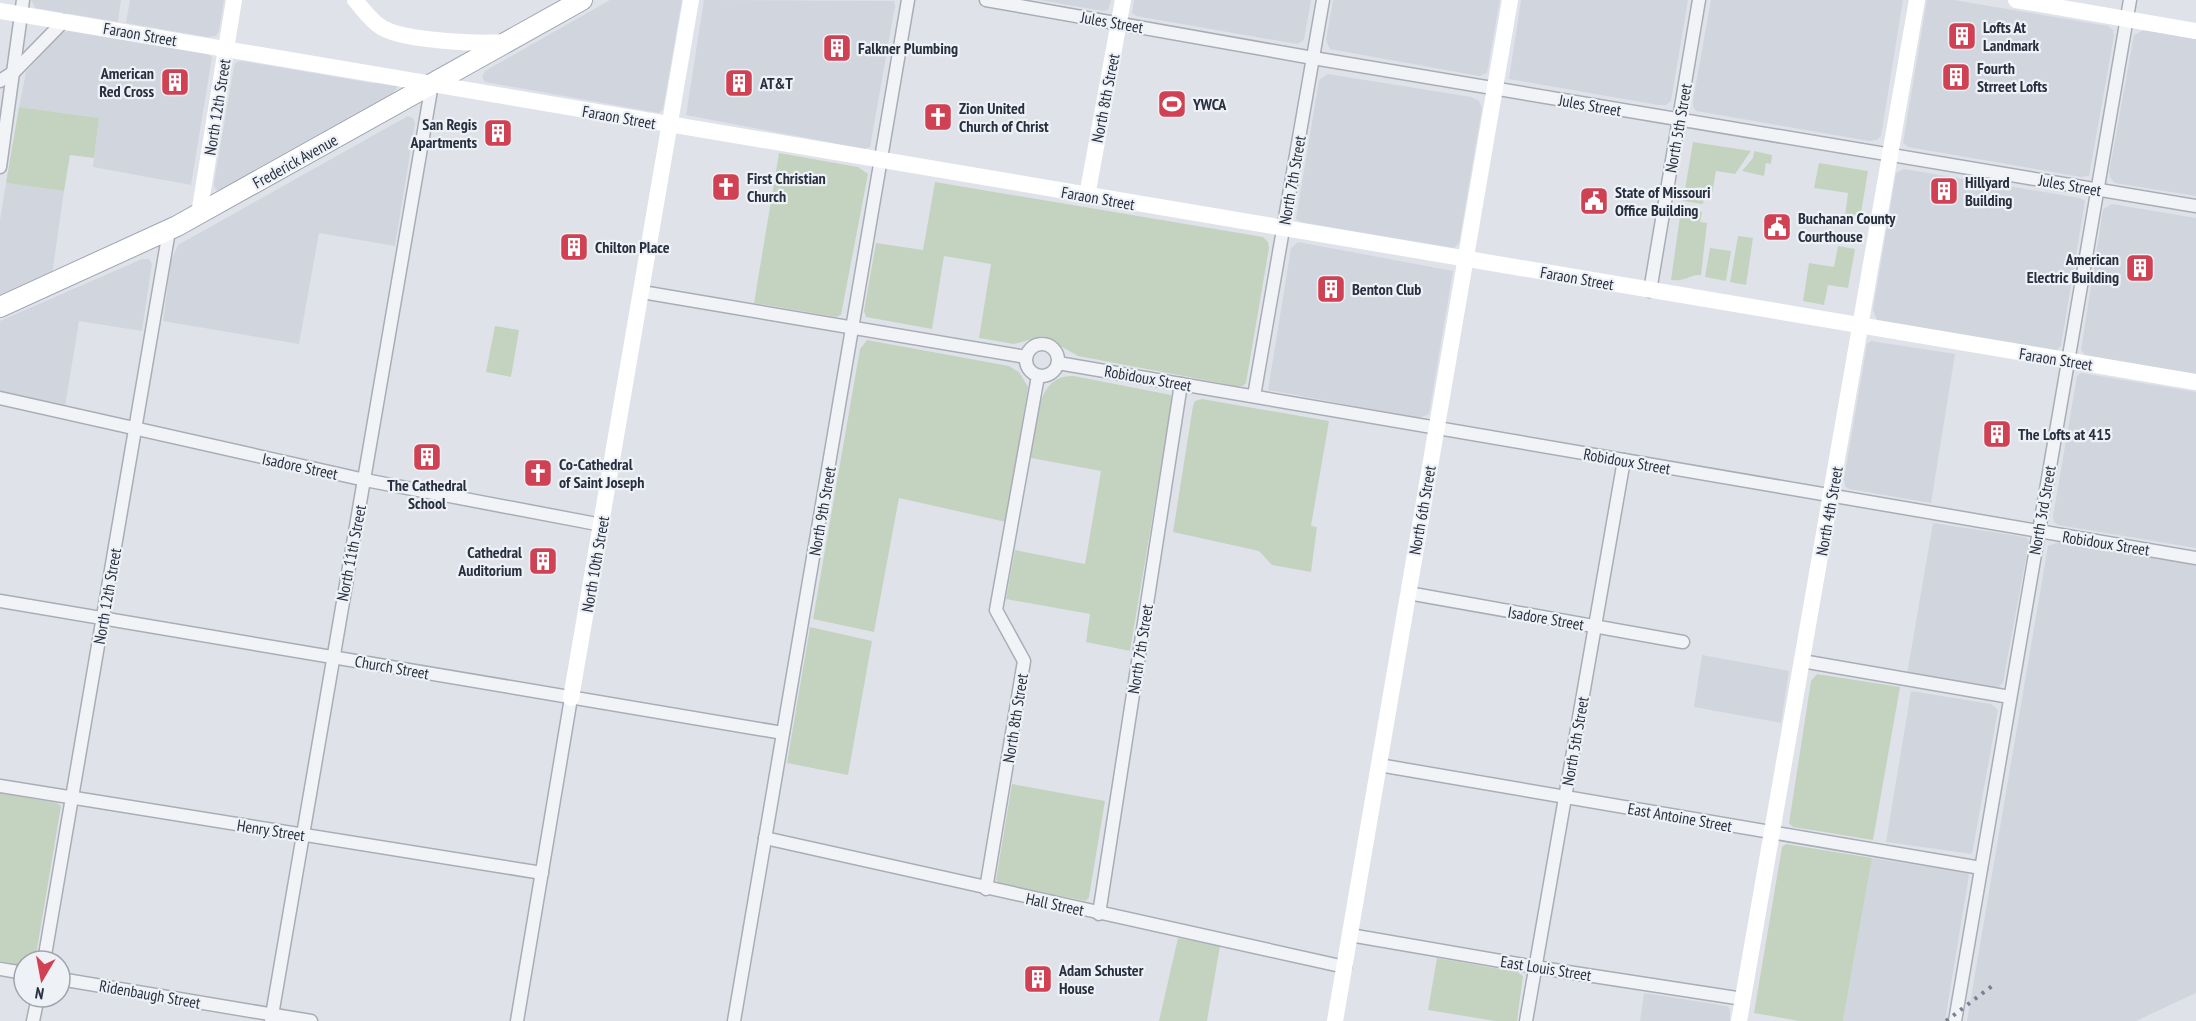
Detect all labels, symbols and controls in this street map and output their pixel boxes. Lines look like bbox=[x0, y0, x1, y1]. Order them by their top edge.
street label: Jules Street bbox=[1078, 7, 1145, 37]
place label: Lofts At Landmark bbox=[1983, 17, 2040, 55]
street label: Faraon Street bbox=[102, 18, 179, 50]
building icon: Lofts At Landmark bbox=[1946, 20, 1978, 52]
building icon: Falkner Plumbing bbox=[821, 32, 853, 64]
place label: Falkner Plumbing bbox=[858, 38, 958, 58]
street label: North 8th Street bbox=[1087, 51, 1124, 144]
street label: North 12th Street bbox=[199, 57, 235, 157]
place label: Fourth Strreet Lofts bbox=[1977, 58, 2048, 96]
building icon: Fourth Strreet Lofts bbox=[1940, 61, 1972, 93]
place label: American Red Cross bbox=[99, 63, 154, 101]
building icon: American Red Cross bbox=[159, 66, 191, 98]
building icon: AT&T bbox=[723, 67, 755, 99]
place label: AT&T bbox=[759, 73, 793, 93]
street label: North 5th Street bbox=[1660, 81, 1696, 174]
sports icon: YWCA bbox=[1156, 88, 1188, 120]
street label: Jules Street bbox=[1556, 90, 1623, 120]
place label: YWCA bbox=[1192, 94, 1227, 114]
place label: Zion United Church of Christ bbox=[959, 98, 1049, 136]
street label: Faraon Street bbox=[581, 101, 658, 133]
church icon: Zion United Church of Christ bbox=[922, 101, 954, 133]
place label: San Regis Apartments bbox=[410, 114, 477, 152]
building icon: San Regis Apartments bbox=[482, 117, 514, 149]
street label: Frederick Avenue bbox=[249, 129, 341, 193]
street label: North 7th Street bbox=[1274, 133, 1310, 226]
place label: First Christian Church bbox=[747, 168, 826, 206]
street label: Jules Street bbox=[2036, 170, 2103, 200]
church icon: First Christian Church bbox=[710, 171, 742, 203]
place label: Hillyard Building bbox=[1965, 172, 2012, 210]
building icon: Hillyard Building bbox=[1928, 175, 1960, 207]
street label: Faraon Street bbox=[1060, 182, 1137, 214]
place label: State of Missouri Office Building bbox=[1615, 182, 1711, 220]
public building icon: State of Missouri Office Building bbox=[1578, 185, 1610, 217]
place label: Buchanan County Courthouse bbox=[1798, 208, 1896, 246]
public building icon: Buchanan County Courthouse bbox=[1761, 211, 1793, 243]
building icon: Chilton Place bbox=[558, 231, 590, 263]
place label: Chilton Place bbox=[595, 237, 670, 257]
place label: American Electric Building bbox=[2027, 249, 2119, 287]
building icon: American Electric Building bbox=[2124, 252, 2156, 284]
street label: Faraon Street bbox=[1539, 262, 1616, 294]
building icon: Benton Club bbox=[1315, 273, 1347, 305]
place label: Benton Club bbox=[1352, 279, 1421, 299]
street label: Faraon Street bbox=[2018, 343, 2095, 375]
street label: Robidoux Street bbox=[1103, 361, 1194, 396]
building icon: The Lofts at 415 bbox=[1981, 418, 2013, 450]
place label: The Lofts at 415 bbox=[2018, 424, 2111, 444]
building icon: The Cathedral School bbox=[411, 441, 443, 473]
street label: Robidoux Street bbox=[1582, 444, 1673, 479]
street label: Isadore Street bbox=[260, 448, 340, 484]
place label: Co-Cathedral of Saint Joseph bbox=[559, 454, 644, 492]
church icon: Co-Cathedral of Saint Joseph bbox=[522, 457, 554, 489]
street label: North 6th Street bbox=[1404, 463, 1440, 556]
street label: North 3rd Street bbox=[2024, 463, 2060, 556]
street label: North 9th Street bbox=[804, 464, 840, 557]
street label: North 4th Street bbox=[1811, 464, 1847, 557]
place label: The Cathedral School bbox=[387, 475, 467, 513]
street label: North 11th Street bbox=[332, 503, 370, 603]
street label: North 10th Street bbox=[577, 514, 613, 614]
street label: Robidoux Street bbox=[2061, 526, 2152, 560]
place label: Cathedral Auditorium bbox=[457, 542, 522, 580]
building icon: Cathedral Auditorium bbox=[527, 545, 559, 577]
street label: North 12th Street bbox=[89, 546, 125, 646]
street label: Isadore Street bbox=[1506, 601, 1586, 635]
street label: North 7th Street bbox=[1123, 602, 1157, 695]
street label: Church Street bbox=[353, 651, 431, 683]
street label: North 8th Street bbox=[998, 671, 1032, 764]
street label: North 5th Street bbox=[1557, 694, 1593, 787]
street label: East Antoine Street bbox=[1626, 798, 1734, 836]
street label: Henry Street bbox=[236, 815, 307, 845]
street label: Hall Street bbox=[1024, 888, 1086, 920]
north arrow bbox=[12, 949, 72, 1009]
street label: East Louis Street bbox=[1499, 951, 1593, 985]
place label: Adam Schuster House bbox=[1058, 960, 1144, 998]
building icon: Adam Schuster House bbox=[1022, 963, 1054, 995]
street label: Ridenbaugh Street bbox=[98, 975, 203, 1013]
text: N bbox=[33, 983, 45, 1004]

